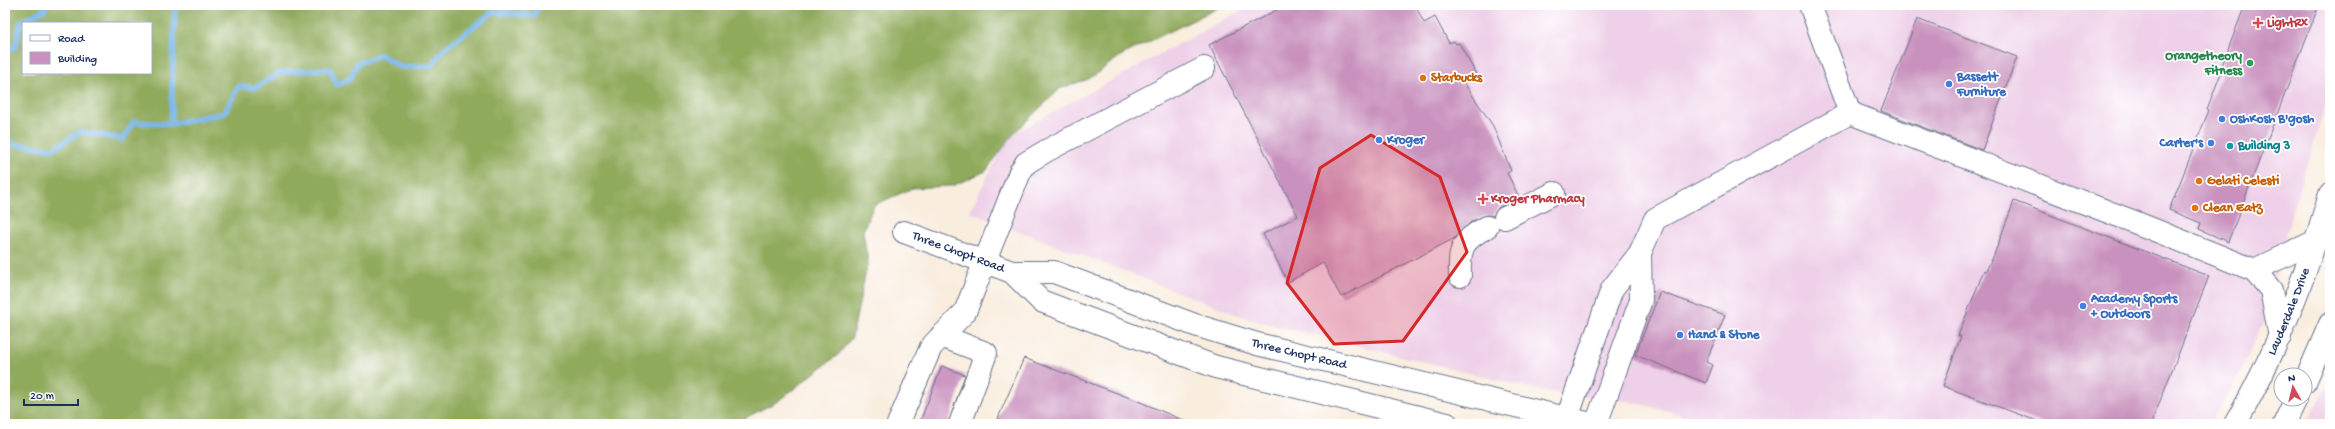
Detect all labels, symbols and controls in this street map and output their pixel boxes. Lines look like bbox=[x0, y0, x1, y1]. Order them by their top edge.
place label: LightRx bbox=[2267, 16, 2308, 31]
marker: LightRx bbox=[2252, 17, 2264, 29]
legend bbox=[22, 22, 152, 74]
text: Road bbox=[58, 33, 85, 47]
place label: Orangetheory Fitness bbox=[2165, 49, 2243, 79]
text: Building bbox=[57, 53, 97, 67]
marker: Orangetheory Fitness bbox=[2245, 58, 2255, 68]
place label: Bassett Furniture bbox=[1956, 70, 2007, 100]
place label: Starbucks bbox=[1431, 71, 1483, 86]
marker: Starbucks bbox=[1418, 73, 1428, 83]
marker: Bassett Furniture bbox=[1944, 79, 1954, 89]
place label: OshKosh B'gosh bbox=[2230, 112, 2314, 127]
marker: OshKosh B'gosh bbox=[2217, 114, 2227, 124]
place label: Kroger bbox=[1386, 133, 1426, 148]
marker: Kroger bbox=[1374, 135, 1384, 145]
place label: Carter's bbox=[2158, 136, 2204, 151]
marker: Carter's bbox=[2206, 138, 2216, 148]
place label: Building 3 bbox=[2237, 139, 2291, 154]
marker: Building 3 bbox=[2225, 141, 2235, 151]
place label: Gelati Celesti bbox=[2207, 174, 2280, 189]
marker: Gelati Celesti bbox=[2194, 176, 2204, 186]
place label: Kroger Pharmacy bbox=[1490, 192, 1585, 207]
marker: Kroger Pharmacy bbox=[1478, 194, 1488, 204]
place label: Clean Eatz bbox=[2202, 201, 2264, 216]
marker: Clean Eatz bbox=[2190, 203, 2200, 213]
street label: Three Chopt Road bbox=[909, 228, 1008, 277]
street label: Lauderdale Drive bbox=[2264, 265, 2313, 358]
place label: Academy Sports + Outdoors bbox=[2090, 292, 2178, 322]
marker: Academy Sports + Outdoors bbox=[2078, 301, 2088, 311]
place label: Hand & Stone bbox=[1688, 328, 1761, 343]
marker: Hand & Stone bbox=[1675, 330, 1685, 340]
street label: Three Chopt Road bbox=[1249, 335, 1349, 373]
north arrow bbox=[2273, 367, 2313, 407]
text: N bbox=[2287, 373, 2296, 386]
scale bar bbox=[24, 381, 78, 407]
text: 20 m bbox=[30, 390, 55, 404]

